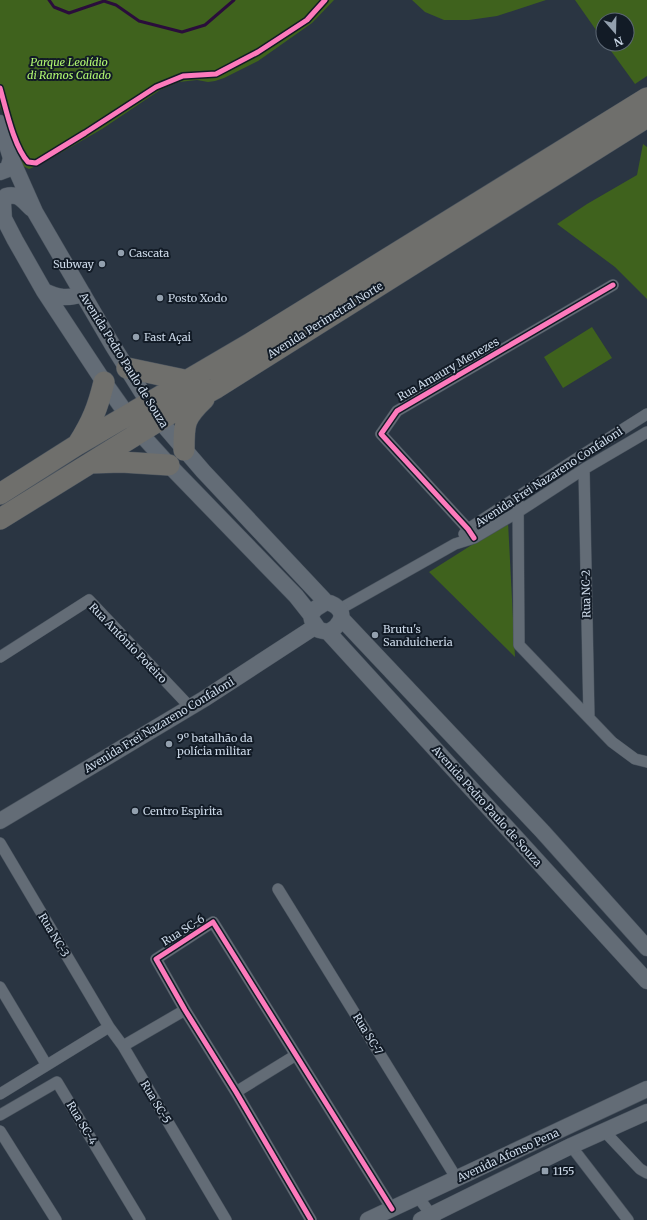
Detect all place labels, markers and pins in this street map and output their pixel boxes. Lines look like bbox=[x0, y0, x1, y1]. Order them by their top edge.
place label: Cascata bbox=[129, 246, 169, 260]
marker: Cascata bbox=[116, 248, 126, 258]
place label: Subway bbox=[53, 257, 95, 271]
marker: Subway bbox=[97, 259, 107, 269]
place label: Posto Xodo bbox=[168, 291, 228, 305]
marker: Posto Xodo bbox=[155, 293, 165, 303]
place label: Fast Açai bbox=[144, 330, 192, 344]
marker: Fast Açai bbox=[131, 332, 141, 342]
place label: Brutu's Sanduicheria bbox=[383, 622, 453, 649]
marker: Brutu's Sanduicheria bbox=[370, 630, 380, 640]
place label: 9º batalhão da polícia militar bbox=[177, 731, 253, 758]
marker: 9º batalhão da polícia militar bbox=[164, 739, 174, 749]
place label: Centro Espirita bbox=[143, 804, 222, 818]
marker: Centro Espirita bbox=[130, 806, 140, 816]
place label: 1155 bbox=[553, 1164, 575, 1178]
marker: 1155 bbox=[540, 1166, 550, 1176]

